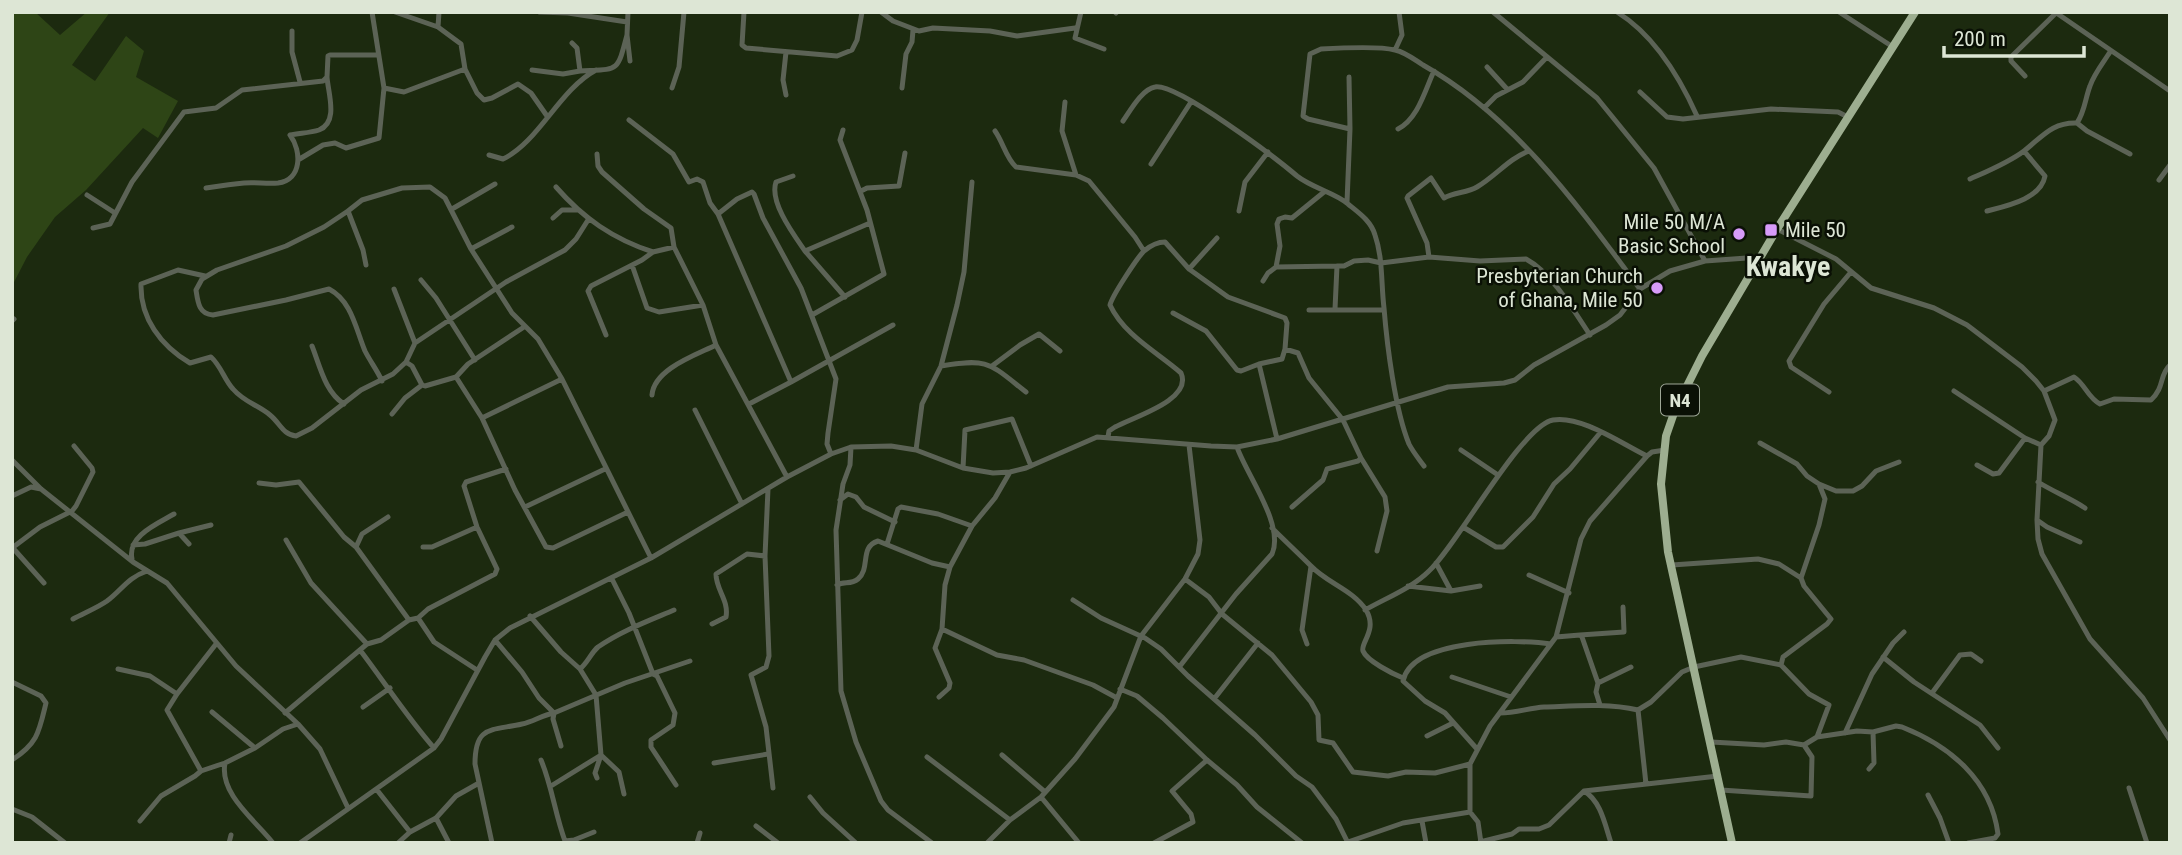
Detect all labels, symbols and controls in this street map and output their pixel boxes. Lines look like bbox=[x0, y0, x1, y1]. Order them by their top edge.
scale bar bbox=[1944, 14, 2084, 58]
text: 200 m bbox=[1954, 27, 2006, 51]
place label: Mile 50 M/A Basic School bbox=[1618, 210, 1725, 258]
place label: Mile 50 bbox=[1785, 218, 1846, 242]
marker: Mile 50 bbox=[1763, 222, 1779, 238]
marker: Mile 50 M/A Basic School bbox=[1731, 226, 1747, 242]
district label: Kwakye bbox=[1746, 250, 1830, 283]
place label: Presbyterian Church of Ghana, Mile 50 bbox=[1476, 264, 1643, 312]
marker: Presbyterian Church of Ghana, Mile 50 bbox=[1649, 280, 1665, 296]
road number: N4 bbox=[1661, 384, 1699, 416]

